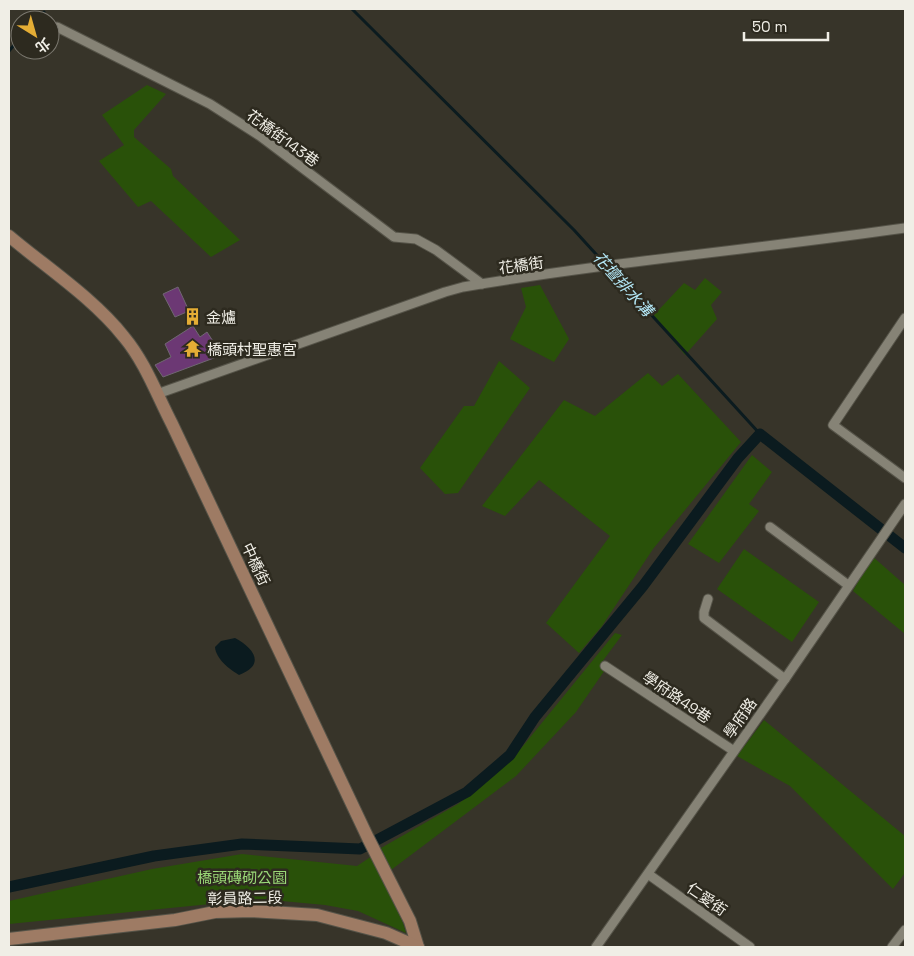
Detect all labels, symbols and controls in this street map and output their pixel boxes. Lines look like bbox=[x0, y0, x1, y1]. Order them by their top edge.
north arrow bbox=[10, 10, 60, 60]
scale bar bbox=[744, 10, 828, 42]
text: 50 m bbox=[752, 17, 787, 36]
text: 北 bbox=[32, 34, 54, 57]
street label: 花橋街143巷 bbox=[243, 105, 323, 171]
water label: 花壇排水溝 bbox=[588, 247, 659, 322]
street label: 花橋街 bbox=[497, 252, 545, 278]
building icon: 金爐 bbox=[182, 307, 202, 327]
place label: 金爐 bbox=[206, 308, 236, 327]
temple icon: 橋頭村聖惠宮 bbox=[183, 339, 203, 359]
place label: 橋頭村聖惠宮 bbox=[207, 340, 297, 359]
street label: 中橋街 bbox=[238, 540, 274, 588]
street label: 學府路49巷 bbox=[639, 667, 715, 727]
street label: 學府路 bbox=[719, 694, 761, 742]
park label: 橋頭磚砌公園 bbox=[197, 868, 287, 887]
street label: 仁愛街 bbox=[683, 878, 731, 920]
street label: 彰員路二段 bbox=[207, 888, 283, 908]

